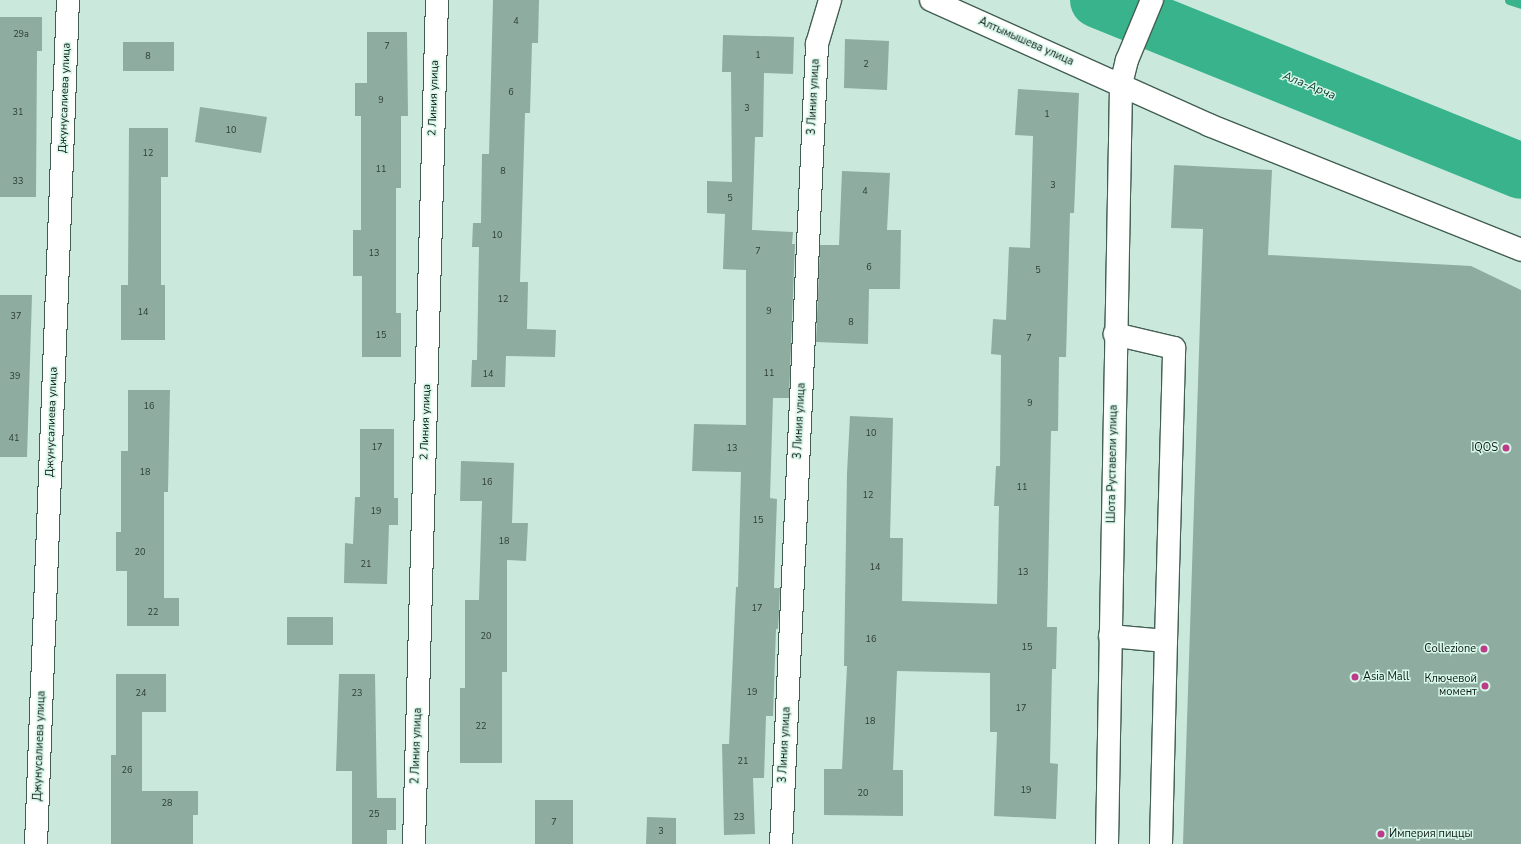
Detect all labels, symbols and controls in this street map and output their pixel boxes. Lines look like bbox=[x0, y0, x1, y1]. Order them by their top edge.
street label: Алтымышева улица bbox=[976, 15, 1076, 69]
house number: 4 bbox=[513, 16, 519, 26]
house number: 29а bbox=[13, 29, 29, 39]
house number: 7 bbox=[384, 41, 390, 51]
street label: Джунусалиева улица bbox=[56, 43, 74, 153]
house number: 1 bbox=[755, 50, 761, 60]
house number: 8 bbox=[145, 51, 151, 61]
street label: 3 Линия улица bbox=[805, 59, 823, 135]
house number: 2 bbox=[863, 59, 869, 69]
street label: 2 Линия улица bbox=[426, 60, 442, 136]
water label: Ала-Арча bbox=[1280, 69, 1338, 103]
house number: 6 bbox=[508, 87, 514, 97]
house number: 9 bbox=[378, 95, 384, 105]
house number: 3 bbox=[744, 103, 750, 113]
house number: 31 bbox=[13, 107, 23, 117]
house number: 1 bbox=[1044, 109, 1050, 119]
house number: 10 bbox=[226, 125, 236, 135]
house number: 12 bbox=[143, 148, 153, 158]
house number: 11 bbox=[376, 164, 386, 174]
house number: 8 bbox=[500, 166, 506, 176]
house number: 33 bbox=[13, 176, 23, 186]
house number: 3 bbox=[1050, 180, 1056, 190]
house number: 4 bbox=[862, 186, 868, 196]
house number: 5 bbox=[727, 193, 733, 203]
house number: 10 bbox=[492, 230, 502, 240]
house number: 7 bbox=[755, 246, 761, 256]
house number: 13 bbox=[369, 248, 379, 258]
house number: 6 bbox=[866, 262, 872, 272]
house number: 5 bbox=[1035, 265, 1041, 275]
house number: 12 bbox=[498, 294, 508, 304]
house number: 9 bbox=[766, 306, 772, 316]
house number: 14 bbox=[138, 307, 148, 317]
house number: 37 bbox=[11, 311, 21, 321]
house number: 8 bbox=[848, 317, 854, 327]
house number: 15 bbox=[376, 330, 386, 340]
house number: 7 bbox=[1026, 333, 1032, 343]
street label: Джунусалиева улица bbox=[43, 367, 61, 477]
house number: 11 bbox=[764, 368, 774, 378]
house number: 14 bbox=[483, 369, 493, 379]
house number: 39 bbox=[10, 371, 20, 381]
street label: 3 Линия улица bbox=[791, 383, 809, 459]
street label: 2 Линия улица bbox=[418, 384, 434, 460]
house number: 9 bbox=[1027, 398, 1033, 408]
house number: 16 bbox=[144, 401, 154, 411]
street label: Шота Руставели улица bbox=[1105, 405, 1121, 523]
house number: 10 bbox=[866, 428, 876, 438]
house number: 41 bbox=[9, 433, 19, 443]
place label: IQOS bbox=[1472, 441, 1498, 455]
house number: 17 bbox=[372, 442, 382, 452]
house number: 13 bbox=[727, 443, 737, 453]
marker: IQOS bbox=[1501, 443, 1511, 453]
house number: 18 bbox=[140, 467, 150, 477]
house number: 16 bbox=[482, 477, 492, 487]
house number: 11 bbox=[1017, 482, 1027, 492]
house number: 12 bbox=[863, 490, 873, 500]
house number: 19 bbox=[371, 506, 381, 516]
house number: 15 bbox=[753, 515, 763, 525]
house number: 18 bbox=[499, 536, 509, 546]
house number: 20 bbox=[135, 547, 145, 557]
house number: 21 bbox=[361, 559, 371, 569]
house number: 14 bbox=[870, 562, 880, 572]
house number: 13 bbox=[1018, 567, 1028, 577]
house number: 17 bbox=[752, 603, 762, 613]
house number: 22 bbox=[148, 607, 158, 617]
house number: 20 bbox=[481, 631, 491, 641]
house number: 16 bbox=[866, 634, 876, 644]
house number: 15 bbox=[1022, 642, 1032, 652]
place label: Cоllezione bbox=[1424, 642, 1476, 656]
marker: Cоllezione bbox=[1479, 644, 1489, 654]
place label: Asia Mall bbox=[1363, 670, 1409, 684]
marker: Asia Mall bbox=[1350, 672, 1360, 682]
place label: Ключевой момент bbox=[1424, 673, 1477, 699]
marker: Ключевой момент bbox=[1480, 681, 1490, 691]
house number: 19 bbox=[747, 687, 757, 697]
house number: 24 bbox=[136, 688, 146, 698]
house number: 23 bbox=[352, 688, 362, 698]
street label: Джунусалиева улица bbox=[31, 691, 49, 801]
house number: 17 bbox=[1016, 703, 1026, 713]
street label: 3 Линия улица bbox=[776, 707, 794, 783]
street label: 2 Линия улица bbox=[409, 708, 425, 784]
house number: 18 bbox=[865, 716, 875, 726]
house number: 22 bbox=[476, 721, 486, 731]
house number: 21 bbox=[738, 756, 748, 766]
house number: 26 bbox=[122, 765, 132, 775]
house number: 19 bbox=[1021, 785, 1031, 795]
house number: 20 bbox=[858, 788, 868, 798]
house number: 28 bbox=[162, 798, 172, 808]
house number: 25 bbox=[369, 809, 379, 819]
house number: 23 bbox=[734, 812, 744, 822]
house number: 7 bbox=[551, 817, 557, 827]
house number: 3 bbox=[658, 826, 664, 836]
place label: Империя пиццы bbox=[1389, 827, 1473, 841]
marker: Империя пиццы bbox=[1376, 829, 1386, 839]

